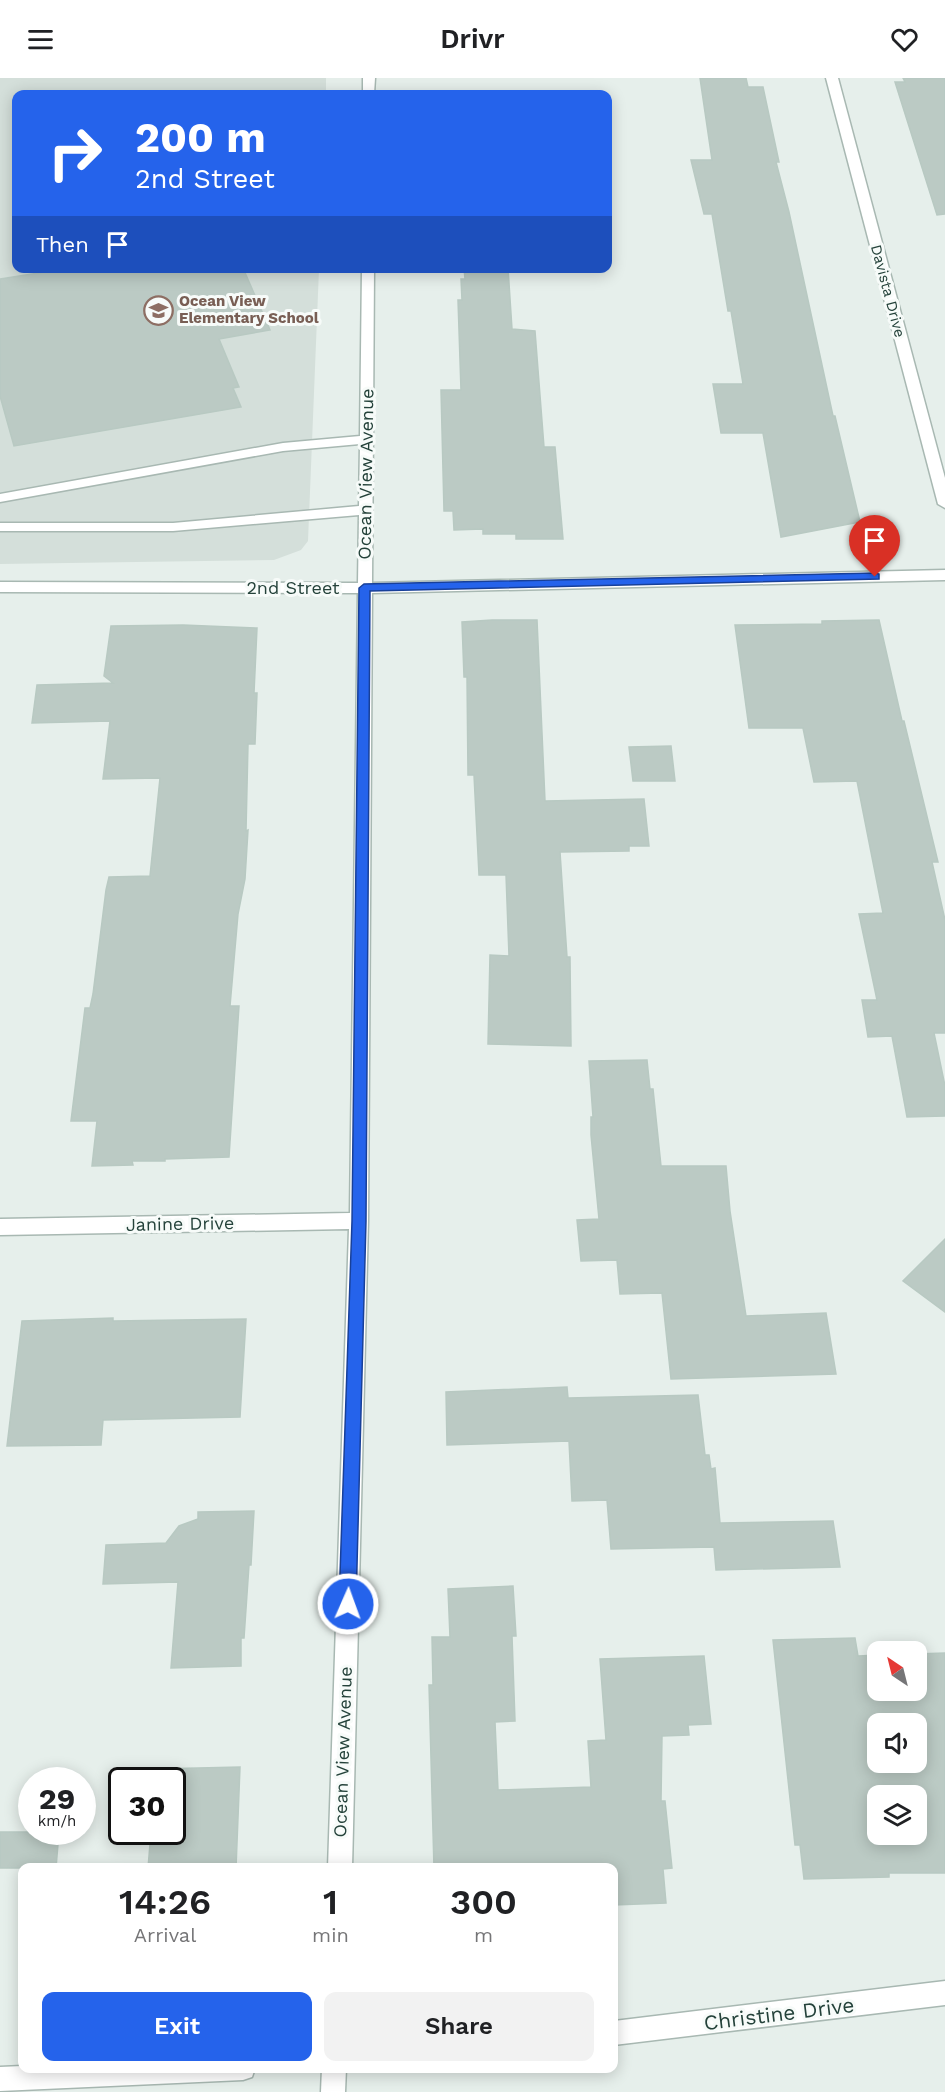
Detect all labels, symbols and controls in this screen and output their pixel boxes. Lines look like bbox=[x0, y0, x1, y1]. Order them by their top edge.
icon: menu bbox=[24, 23, 57, 56]
text: Drivr bbox=[440, 23, 505, 55]
icon: heart bbox=[888, 23, 921, 56]
text: 200 m bbox=[135, 113, 266, 162]
icon: right bbox=[36, 114, 114, 192]
text: 2nd Street bbox=[135, 163, 275, 195]
icon: arrive bbox=[101, 228, 134, 261]
text: Then bbox=[36, 232, 89, 257]
street label: Davista Drive bbox=[867, 242, 909, 340]
place label: Ocean View Elementary School bbox=[179, 292, 319, 327]
school or university icon: Ocean View Elementary School bbox=[142, 294, 174, 326]
street label: Ocean View Avenue bbox=[354, 388, 377, 560]
pin bbox=[849, 515, 900, 577]
icon: arrive bbox=[858, 524, 891, 557]
street label: 2nd Street bbox=[246, 577, 340, 598]
street label: Janine Drive bbox=[126, 1212, 234, 1235]
position arrow bbox=[316, 1572, 380, 1636]
north arrow bbox=[867, 1641, 927, 1701]
map controls bbox=[867, 1641, 927, 1845]
street label: Ocean View Avenue bbox=[329, 1666, 356, 1838]
button: sound bbox=[867, 1713, 927, 1773]
speed limit sign: 30 bbox=[108, 1767, 186, 1845]
text: 29 bbox=[39, 1781, 75, 1816]
button: layers bbox=[867, 1785, 927, 1845]
text: km/h bbox=[38, 1812, 76, 1830]
text: 14:26 bbox=[119, 1881, 211, 1923]
text: 1 bbox=[323, 1881, 338, 1923]
text: 300 bbox=[450, 1881, 517, 1923]
text: Arrival bbox=[134, 1923, 196, 1947]
text: min bbox=[312, 1923, 349, 1947]
text: m bbox=[474, 1923, 493, 1947]
button: Exit bbox=[42, 1992, 312, 2061]
button: Share bbox=[324, 1992, 594, 2061]
street label: Christine Drive bbox=[702, 1992, 856, 2035]

